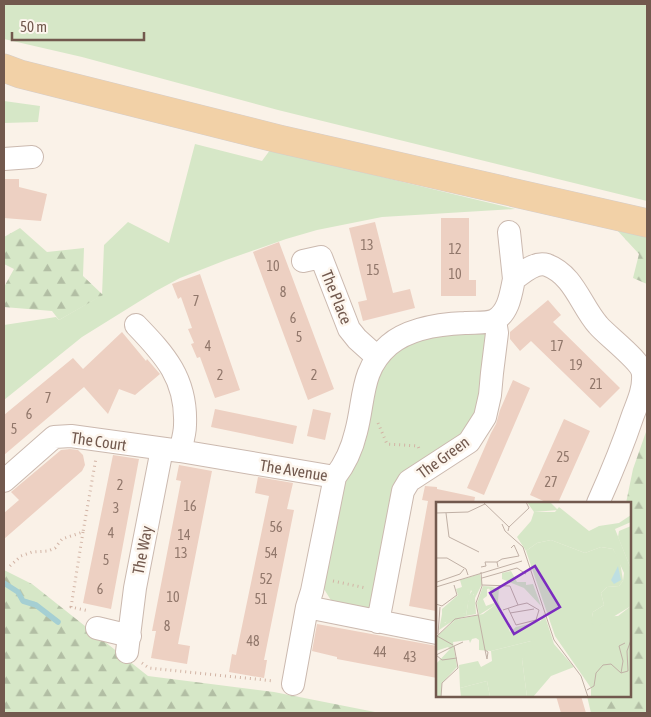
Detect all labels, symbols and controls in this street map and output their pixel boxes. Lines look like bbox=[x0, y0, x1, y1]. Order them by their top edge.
scale bar bbox=[12, 10, 145, 42]
text: 50 m bbox=[20, 18, 47, 35]
house number: 13 bbox=[360, 237, 374, 253]
house number: 12 bbox=[448, 241, 462, 257]
house number: 10 bbox=[266, 258, 280, 274]
house number: 15 bbox=[366, 262, 380, 278]
house number: 10 bbox=[448, 266, 462, 282]
street label: The Place bbox=[318, 267, 356, 327]
house number: 8 bbox=[280, 284, 287, 300]
house number: 7 bbox=[193, 293, 199, 309]
house number: 6 bbox=[290, 310, 297, 326]
house number: 5 bbox=[296, 329, 302, 345]
house number: 4 bbox=[205, 338, 212, 354]
house number: 17 bbox=[550, 338, 564, 354]
house number: 19 bbox=[569, 357, 583, 373]
house number: 2 bbox=[217, 367, 223, 383]
house number: 2 bbox=[311, 367, 317, 383]
house number: 21 bbox=[589, 376, 603, 392]
house number: 7 bbox=[45, 390, 51, 406]
house number: 6 bbox=[26, 406, 33, 422]
house number: 5 bbox=[11, 421, 17, 437]
street label: The Court bbox=[70, 428, 128, 454]
street label: The Green bbox=[414, 432, 472, 482]
house number: 25 bbox=[556, 449, 570, 465]
street label: The Avenue bbox=[259, 456, 329, 484]
house number: 27 bbox=[544, 474, 558, 490]
house number: 2 bbox=[117, 477, 123, 493]
house number: 16 bbox=[183, 498, 197, 514]
house number: 3 bbox=[113, 500, 119, 516]
inset map bbox=[436, 502, 631, 697]
house number: 56 bbox=[269, 519, 283, 535]
street label: The Way bbox=[128, 524, 157, 576]
house number: 4 bbox=[108, 525, 115, 541]
house number: 14 bbox=[177, 527, 191, 543]
house number: 13 bbox=[174, 545, 188, 561]
house number: 54 bbox=[264, 545, 278, 561]
house number: 5 bbox=[103, 552, 109, 568]
house number: 52 bbox=[259, 571, 273, 587]
house number: 6 bbox=[97, 581, 104, 597]
house number: 10 bbox=[166, 589, 180, 605]
house number: 51 bbox=[254, 591, 268, 607]
house number: 8 bbox=[164, 618, 171, 634]
house number: 48 bbox=[246, 633, 260, 649]
house number: 44 bbox=[373, 644, 387, 660]
house number: 43 bbox=[403, 649, 417, 665]

